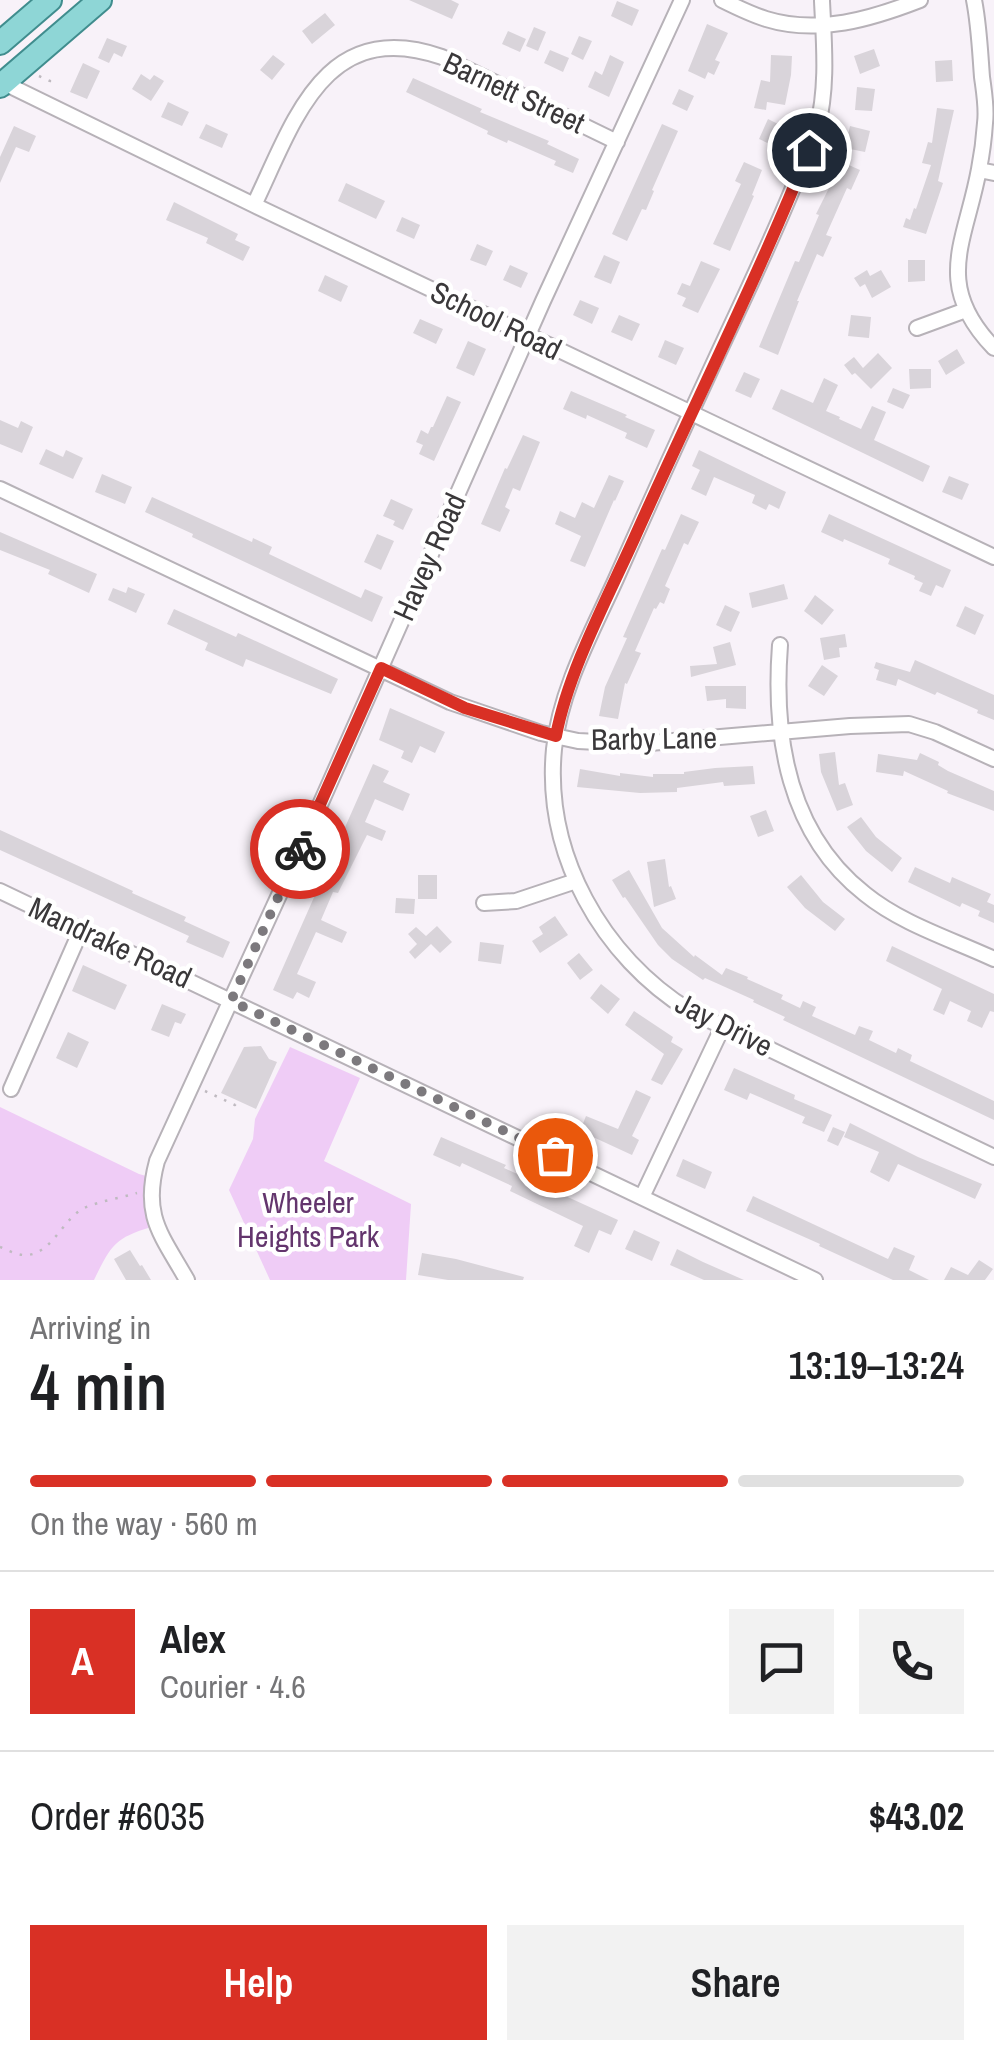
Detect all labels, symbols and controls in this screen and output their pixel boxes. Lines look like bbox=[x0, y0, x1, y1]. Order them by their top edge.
street label: Barnett Street bbox=[437, 42, 592, 142]
pin bbox=[767, 108, 852, 193]
icon: home bbox=[782, 123, 837, 178]
street label: School Road bbox=[424, 271, 569, 369]
street label: Havey Road bbox=[383, 487, 475, 627]
street label: Barby Lane bbox=[591, 717, 717, 759]
courier bbox=[250, 799, 350, 899]
icon: bike bbox=[273, 822, 328, 877]
street label: Mandrake Road bbox=[23, 887, 198, 997]
street label: Jay Drive bbox=[669, 983, 780, 1066]
pin bbox=[513, 1113, 598, 1198]
icon: bag bbox=[528, 1128, 583, 1183]
park label: Wheeler Heights Park bbox=[237, 1182, 380, 1256]
text: Arriving in bbox=[30, 1306, 151, 1349]
text: 13:19–13:24 bbox=[788, 1340, 964, 1391]
text: 4 min bbox=[30, 1343, 167, 1430]
text: On the way · 560 m bbox=[30, 1502, 258, 1545]
button: chat bbox=[729, 1609, 834, 1714]
button: phone bbox=[859, 1609, 964, 1714]
text: Alex bbox=[160, 1614, 226, 1665]
text: A bbox=[71, 1636, 94, 1687]
text: Courier · 4.6 bbox=[160, 1665, 306, 1708]
text: Order #6035 bbox=[30, 1791, 205, 1842]
text: $43.02 bbox=[869, 1791, 964, 1842]
button: Help bbox=[30, 1925, 487, 2040]
button: Share bbox=[507, 1925, 964, 2040]

